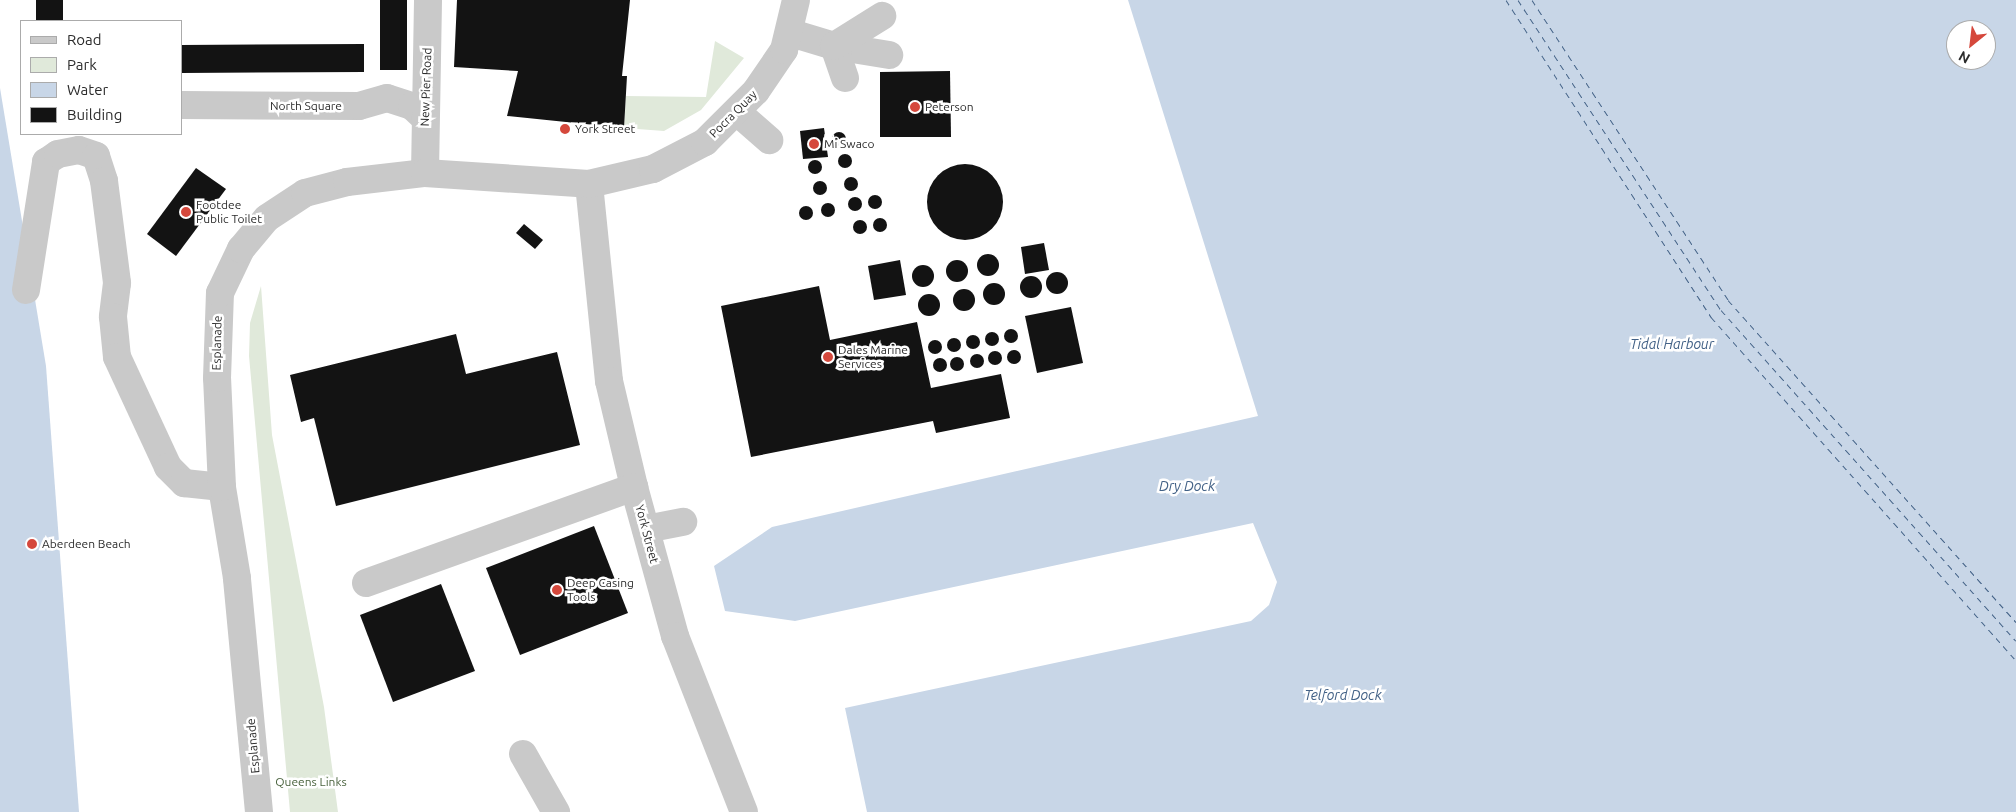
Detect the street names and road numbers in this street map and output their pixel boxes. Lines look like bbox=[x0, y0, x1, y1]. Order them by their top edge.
street label: New Pier Road bbox=[417, 47, 435, 127]
street label: Pocra Quay bbox=[706, 87, 760, 141]
street label: North Square bbox=[270, 99, 342, 113]
street label: Esplanade bbox=[209, 315, 225, 371]
street label: York Street bbox=[632, 503, 662, 565]
street label: Esplanade bbox=[243, 718, 263, 774]

